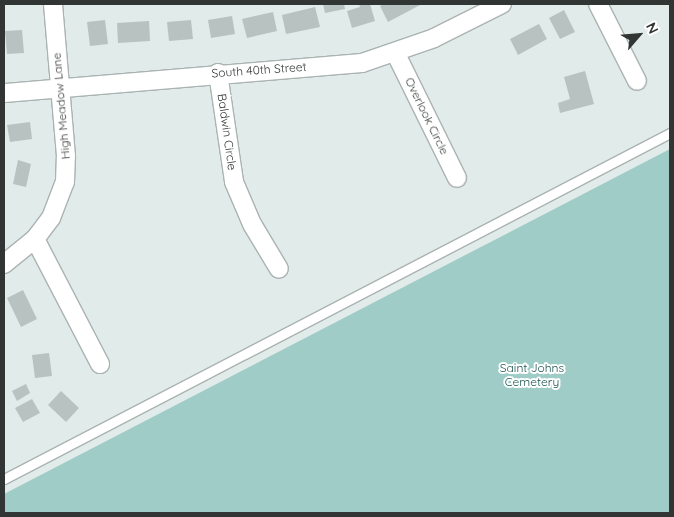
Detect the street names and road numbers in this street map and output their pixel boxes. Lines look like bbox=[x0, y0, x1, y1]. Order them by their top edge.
street label: High Meadow Lane bbox=[49, 52, 73, 160]
street label: South 40th Street bbox=[211, 59, 307, 81]
street label: Overlook Circle bbox=[402, 75, 452, 157]
street label: Baldwin Circle bbox=[214, 93, 240, 171]

